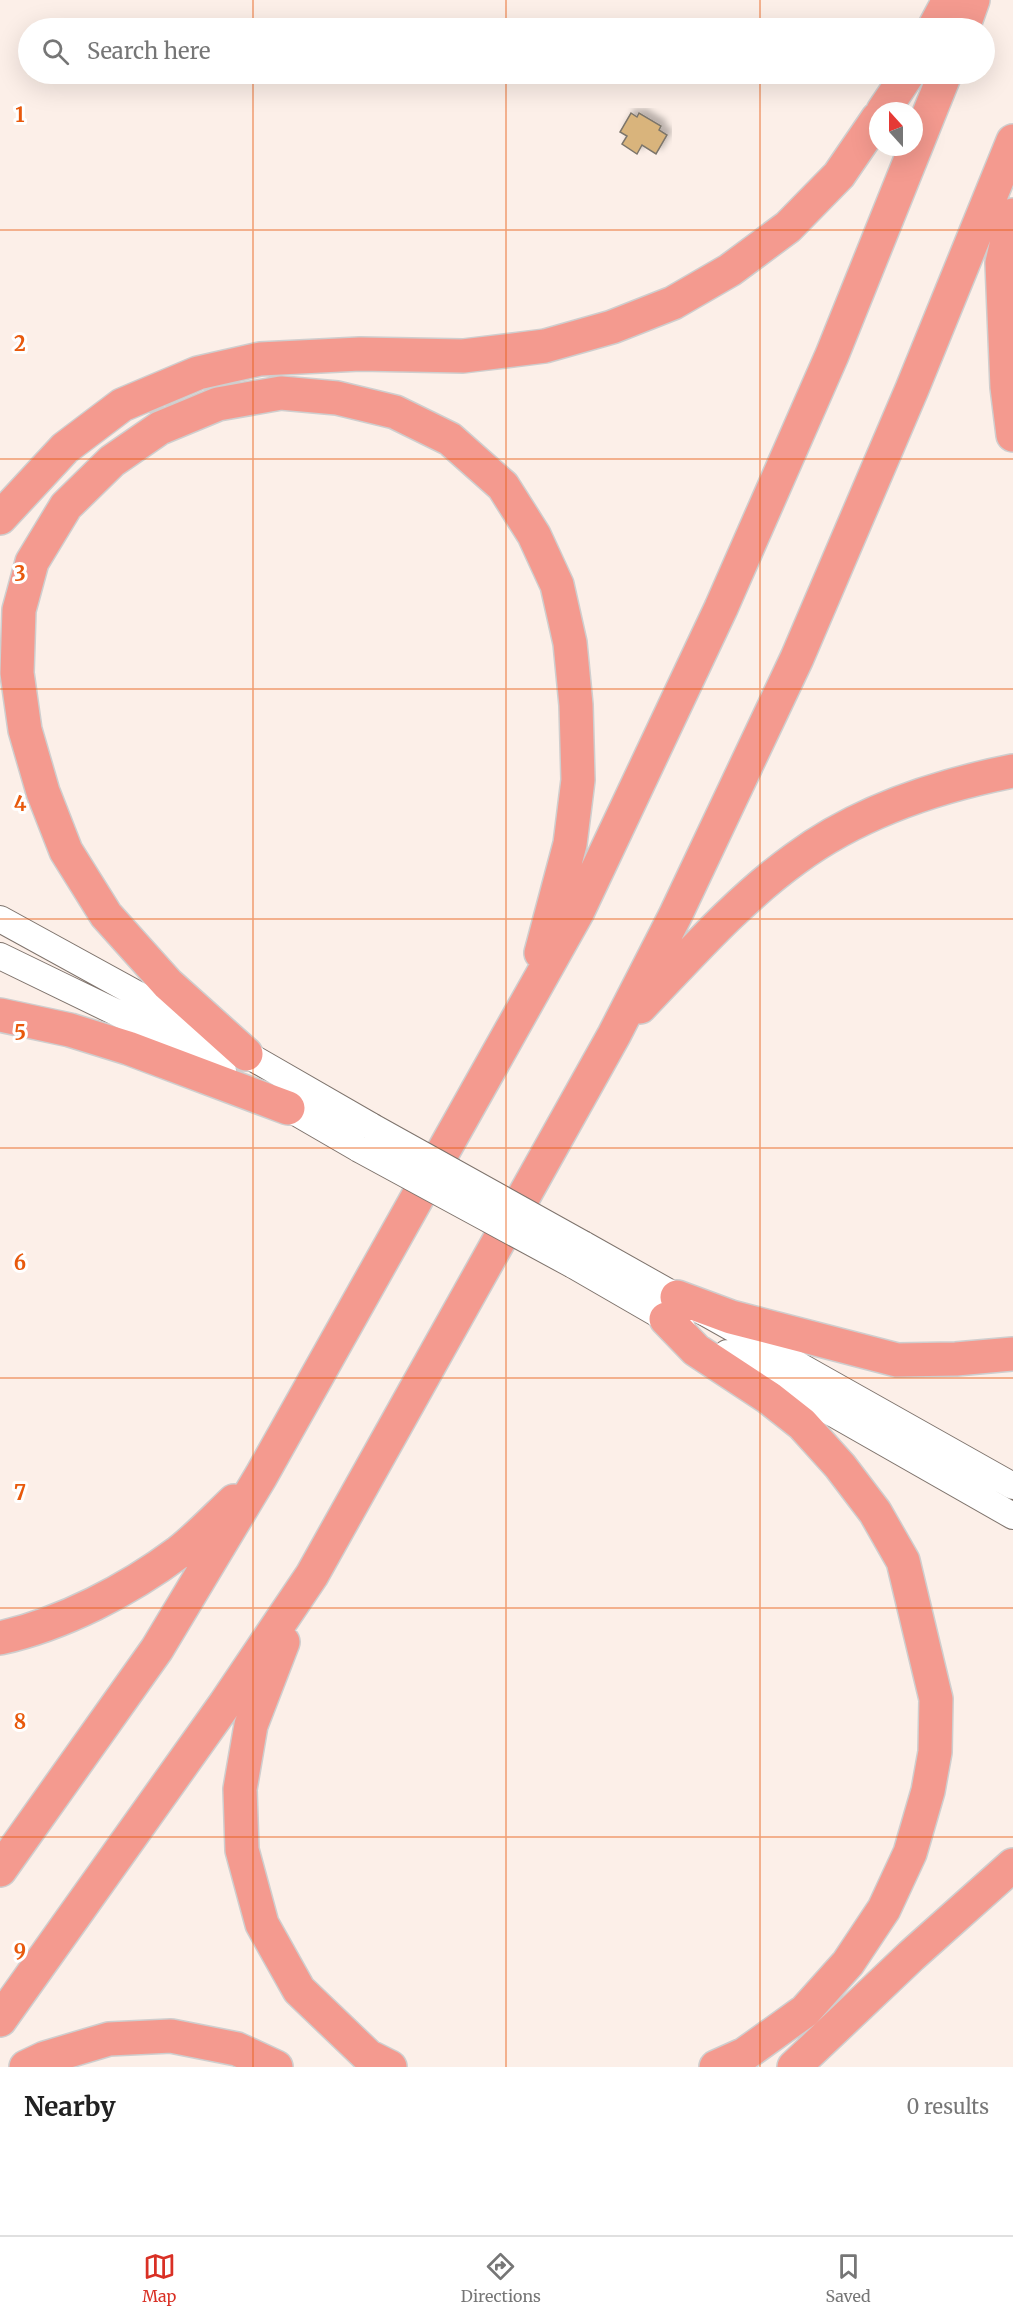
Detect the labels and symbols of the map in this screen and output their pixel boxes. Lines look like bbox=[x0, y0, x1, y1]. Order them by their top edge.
text: 1 bbox=[15, 102, 25, 127]
north arrow bbox=[869, 102, 923, 156]
text: 2 bbox=[14, 331, 26, 356]
text: 3 bbox=[14, 561, 26, 586]
text: 4 bbox=[14, 791, 27, 816]
text: 5 bbox=[14, 1020, 26, 1045]
text: 6 bbox=[14, 1250, 26, 1275]
text: 7 bbox=[14, 1480, 26, 1505]
text: 8 bbox=[14, 1709, 26, 1734]
text: 9 bbox=[14, 1939, 26, 1964]

